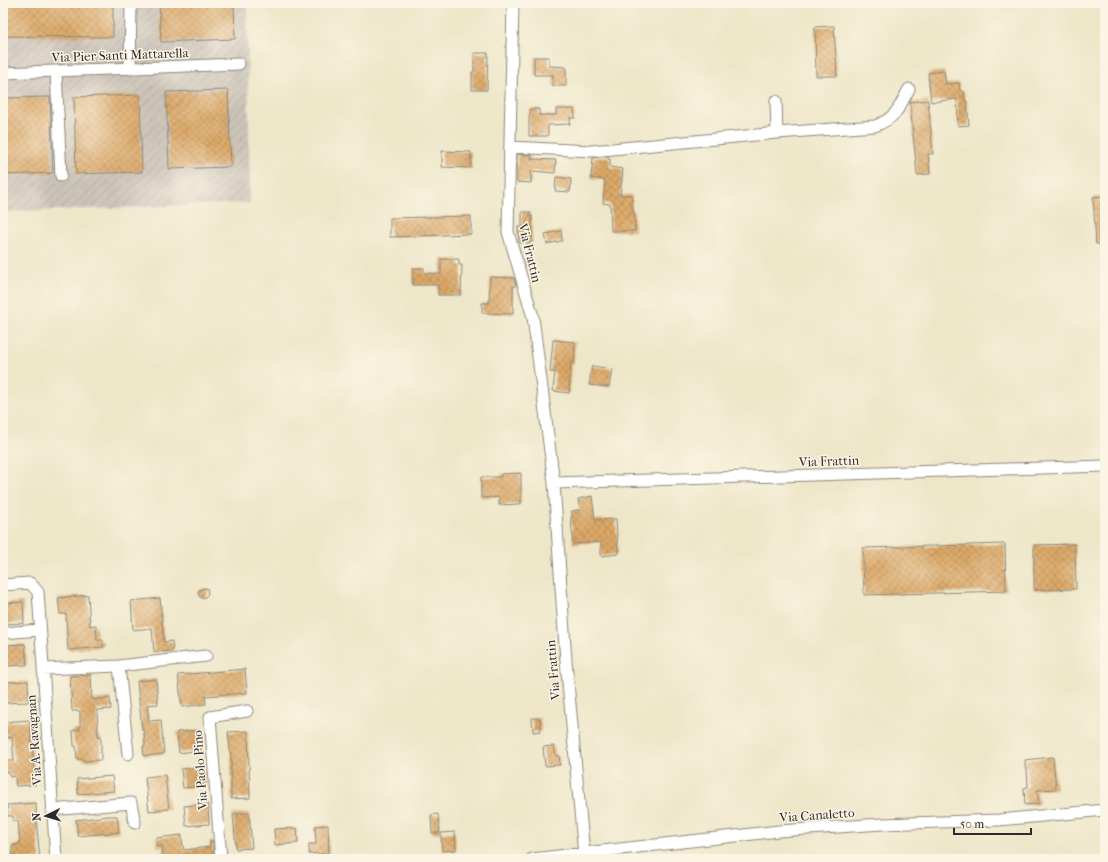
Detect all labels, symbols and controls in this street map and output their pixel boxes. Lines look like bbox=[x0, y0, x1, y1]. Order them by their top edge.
street label: Via Pier Santi Mattarella bbox=[50, 45, 190, 65]
street label: Via Frattin bbox=[515, 221, 545, 284]
street label: Via Frattin bbox=[798, 452, 860, 470]
street label: Via Frattin bbox=[543, 639, 563, 702]
street label: Via A. Ravagnan bbox=[23, 694, 45, 787]
street label: Via Paolo Pino bbox=[190, 729, 210, 811]
north arrow bbox=[26, 796, 66, 836]
street label: Via Canaletto bbox=[778, 805, 855, 825]
scale bar bbox=[954, 810, 1031, 836]
text: N bbox=[30, 811, 43, 822]
text: 50 m bbox=[960, 817, 984, 831]

